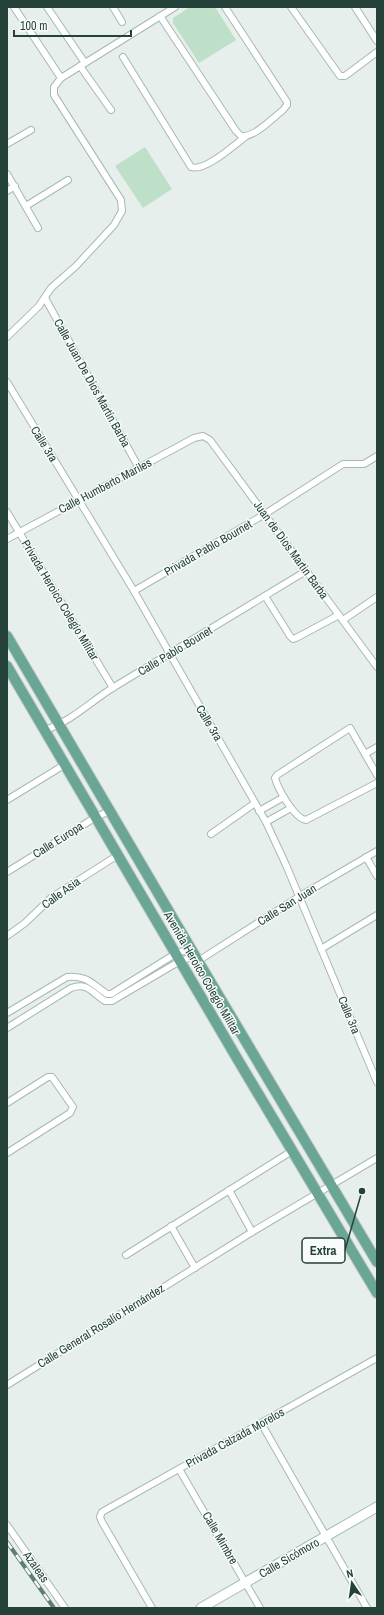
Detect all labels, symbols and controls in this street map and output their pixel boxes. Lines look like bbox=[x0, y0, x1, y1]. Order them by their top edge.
scale bar bbox=[14, 12, 131, 38]
text: 100 m bbox=[20, 18, 47, 34]
street label: Calle Juan De Dios Martín Barba bbox=[50, 316, 134, 450]
street label: Calle 3ra bbox=[27, 423, 61, 465]
street label: Calle Humberto Mariles bbox=[56, 455, 154, 517]
street label: Juan de Dios Martin Barba bbox=[250, 498, 332, 603]
street label: Privada Pablo Bournet bbox=[161, 516, 255, 580]
street label: Privada Heroico Colegio Militar bbox=[18, 537, 103, 664]
street label: Calle Pablo Bounet bbox=[135, 622, 215, 680]
street label: Calle 3ra bbox=[192, 702, 226, 744]
street label: Calle Europa bbox=[30, 818, 87, 862]
street label: Calle Asia bbox=[38, 873, 84, 912]
street label: Calle San Juan bbox=[254, 881, 320, 929]
street label: Avenida Heroico Colegio Militar bbox=[160, 908, 244, 1038]
street label: Calle 3ra bbox=[334, 994, 364, 1037]
callout: Extra bbox=[302, 1238, 345, 1263]
text: Extra bbox=[310, 1242, 336, 1259]
street label: Calle General Rosalío Hernández bbox=[34, 1280, 168, 1372]
street label: Privada Calzada Morelos bbox=[183, 1404, 287, 1472]
street label: Calle Mimbre bbox=[198, 1509, 242, 1567]
street label: Calle Sicómoro bbox=[256, 1534, 322, 1582]
street label: Azaleas bbox=[19, 1547, 53, 1586]
north arrow bbox=[332, 1563, 372, 1603]
text: N bbox=[345, 1566, 354, 1581]

